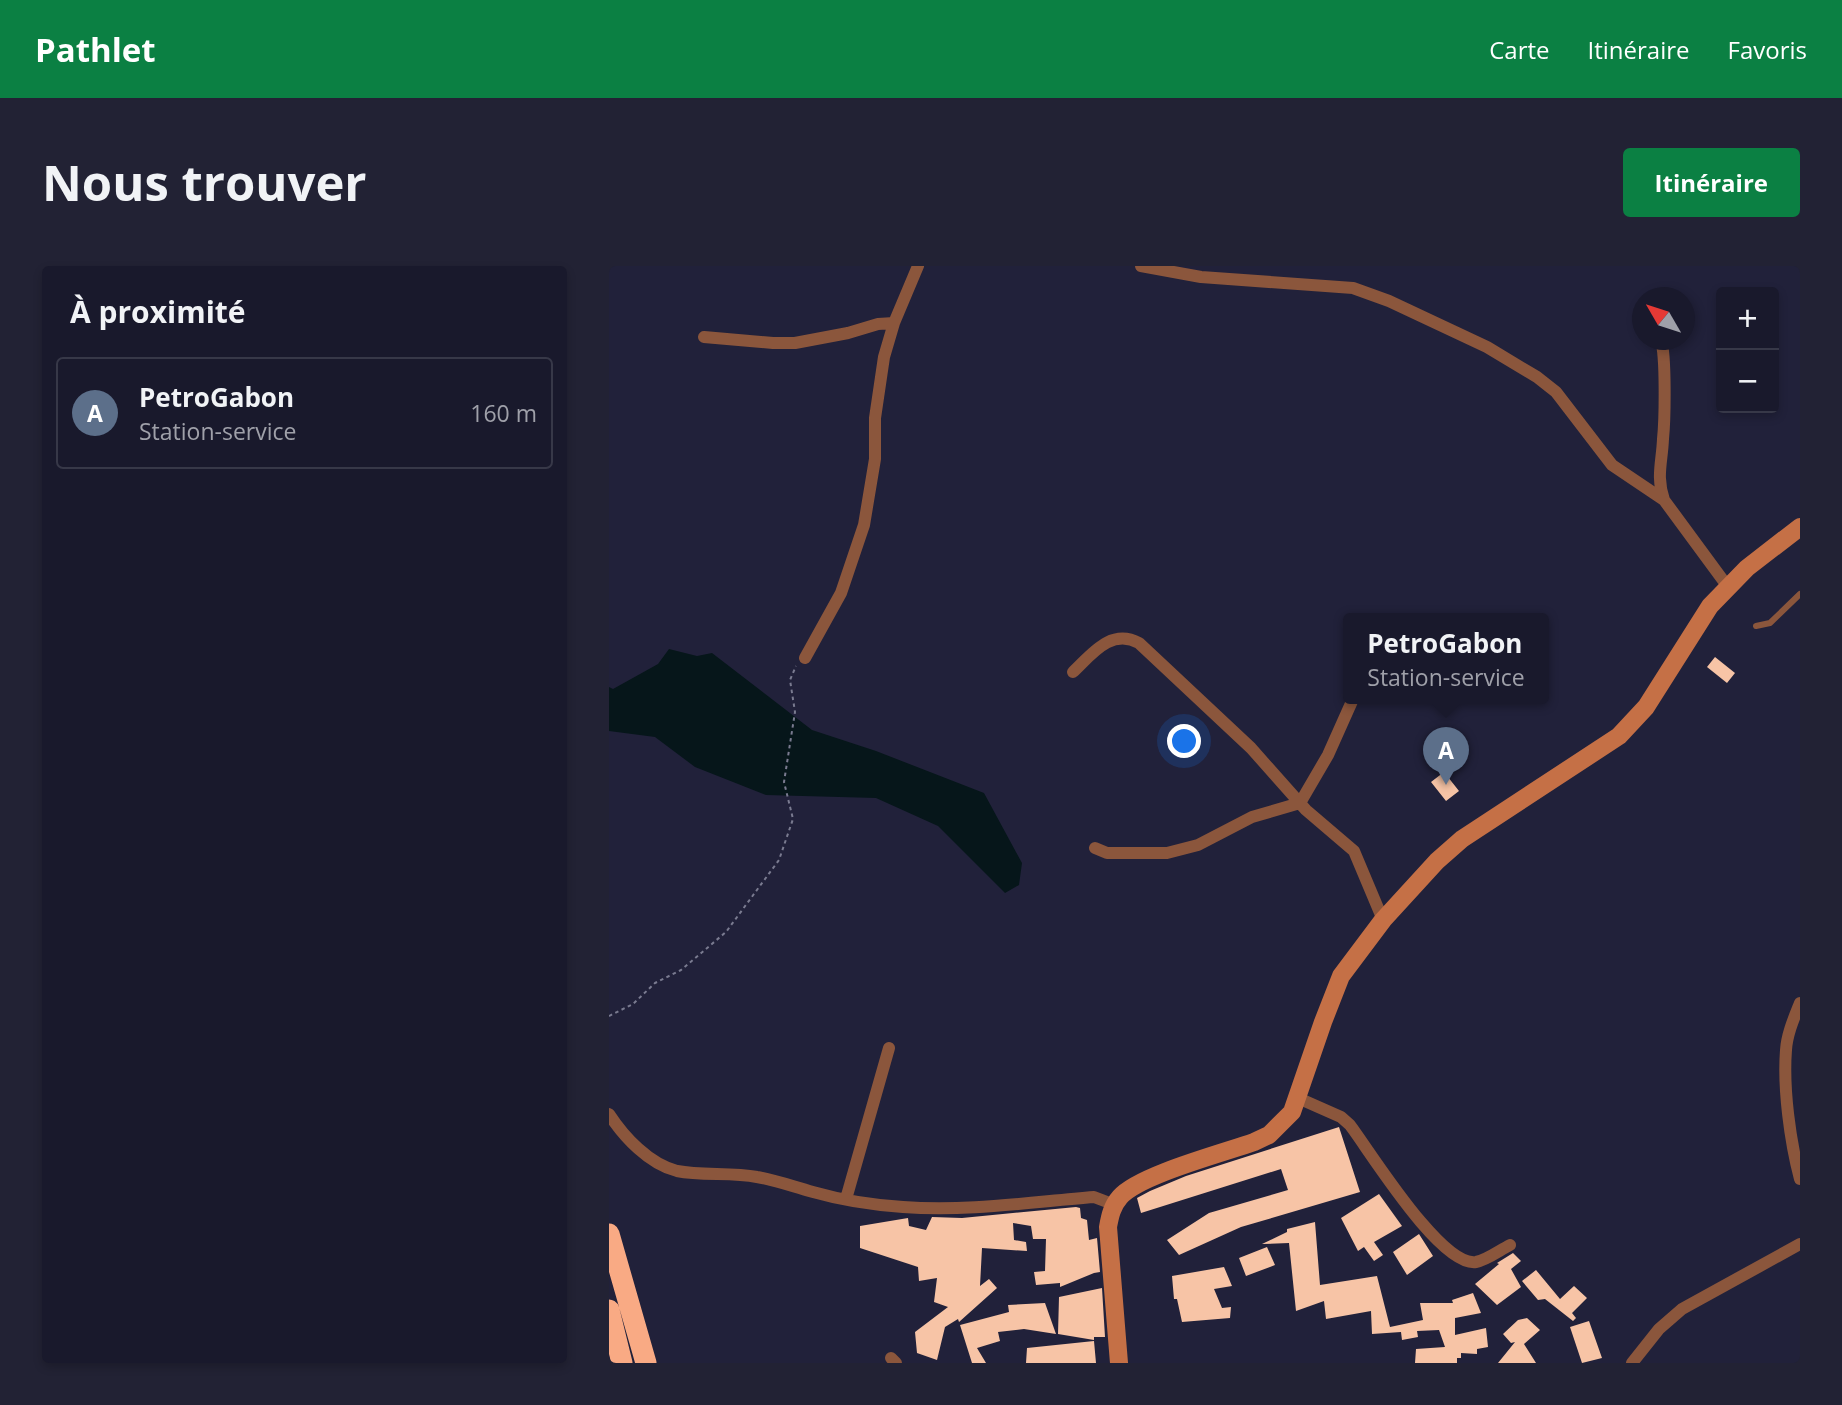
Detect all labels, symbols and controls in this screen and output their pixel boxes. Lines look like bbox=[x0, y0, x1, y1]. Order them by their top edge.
text: Pathlet bbox=[35, 27, 156, 72]
text: Carte bbox=[1489, 33, 1550, 66]
text: Itinéraire bbox=[1588, 33, 1690, 66]
text: Favoris bbox=[1728, 33, 1807, 66]
button: Itinéraire bbox=[1623, 148, 1800, 217]
text: Nous trouver bbox=[42, 149, 367, 215]
north arrow bbox=[1632, 287, 1695, 350]
map controls bbox=[1716, 287, 1779, 413]
button: + bbox=[1716, 287, 1779, 350]
text: À proximité bbox=[70, 291, 246, 332]
button: − bbox=[1716, 350, 1779, 413]
text: PetroGabon bbox=[139, 379, 294, 415]
text: A bbox=[87, 397, 103, 429]
text: 160 m bbox=[470, 397, 537, 429]
text: Station-service bbox=[139, 415, 296, 447]
popup bbox=[1343, 613, 1549, 704]
text: PetroGabon bbox=[1367, 625, 1522, 661]
text: Station-service bbox=[1367, 661, 1525, 693]
your location bbox=[1167, 724, 1201, 758]
pin: A bbox=[1423, 727, 1469, 785]

